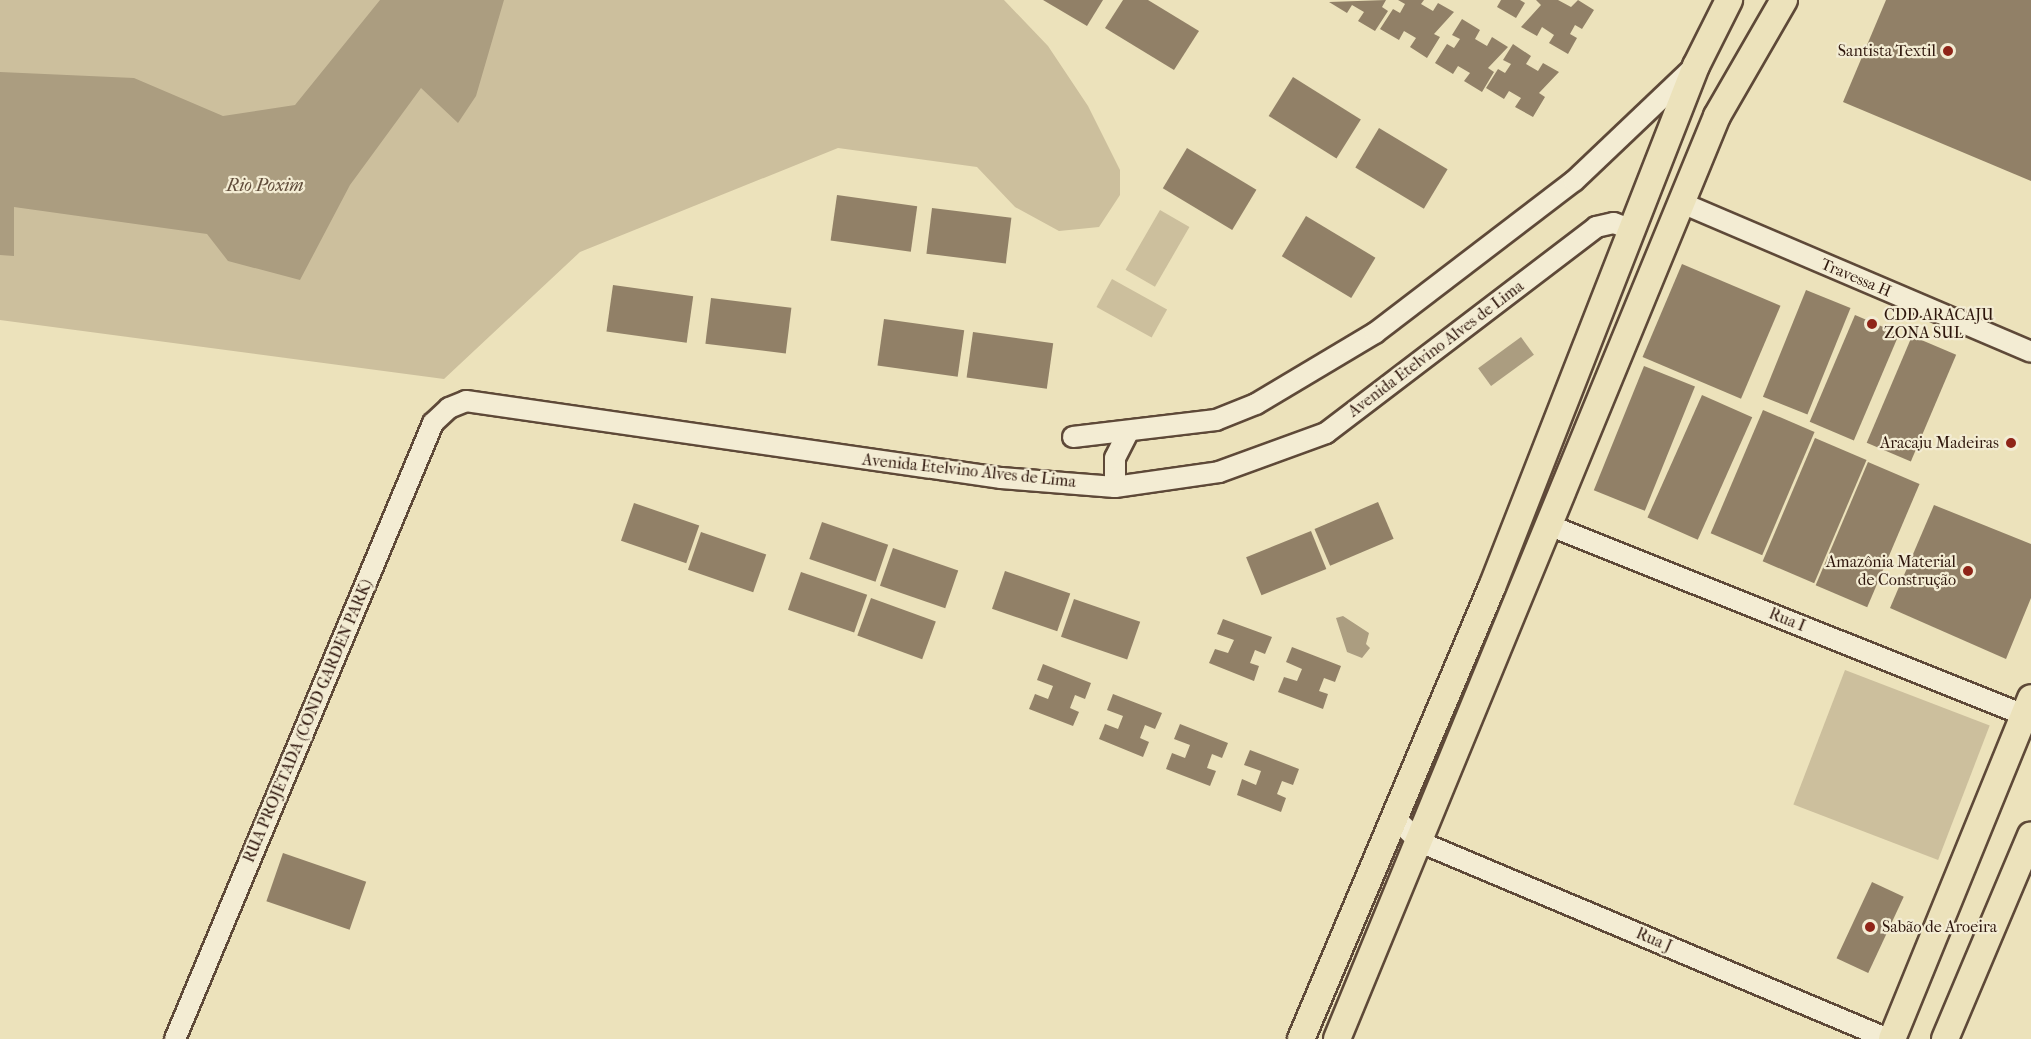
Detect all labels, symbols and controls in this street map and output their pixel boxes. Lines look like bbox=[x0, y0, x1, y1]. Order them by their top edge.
place label: Santista Textil bbox=[1838, 41, 1936, 61]
marker: Santista Textil bbox=[1941, 44, 1955, 58]
water label: Rio Poxim bbox=[226, 175, 304, 197]
street label: Travessa H bbox=[1818, 255, 1894, 301]
street label: Avenida Etelvino Alves de Lima bbox=[1344, 277, 1528, 421]
place label: CDD ARACAJU ZONA SUL bbox=[1884, 305, 1994, 343]
marker: CDD ARACAJU ZONA SUL bbox=[1865, 317, 1879, 331]
place label: Aracaju Madeiras bbox=[1880, 433, 1999, 453]
marker: Aracaju Madeiras bbox=[2004, 436, 2018, 450]
street label: Avenida Etelvino Alves de Lima bbox=[861, 450, 1077, 492]
place label: Amazônia Material de Construção bbox=[1826, 552, 1956, 590]
marker: Amazônia Material de Construção bbox=[1961, 564, 1975, 578]
street label: RUA PROJETADA (COND GARDEN PARK) bbox=[239, 576, 377, 866]
street label: Rua I bbox=[1766, 604, 1808, 636]
place label: Sabão de Aroeira bbox=[1882, 917, 1997, 937]
marker: Sabão de Aroeira bbox=[1863, 920, 1877, 934]
street label: Rua J bbox=[1633, 924, 1675, 956]

